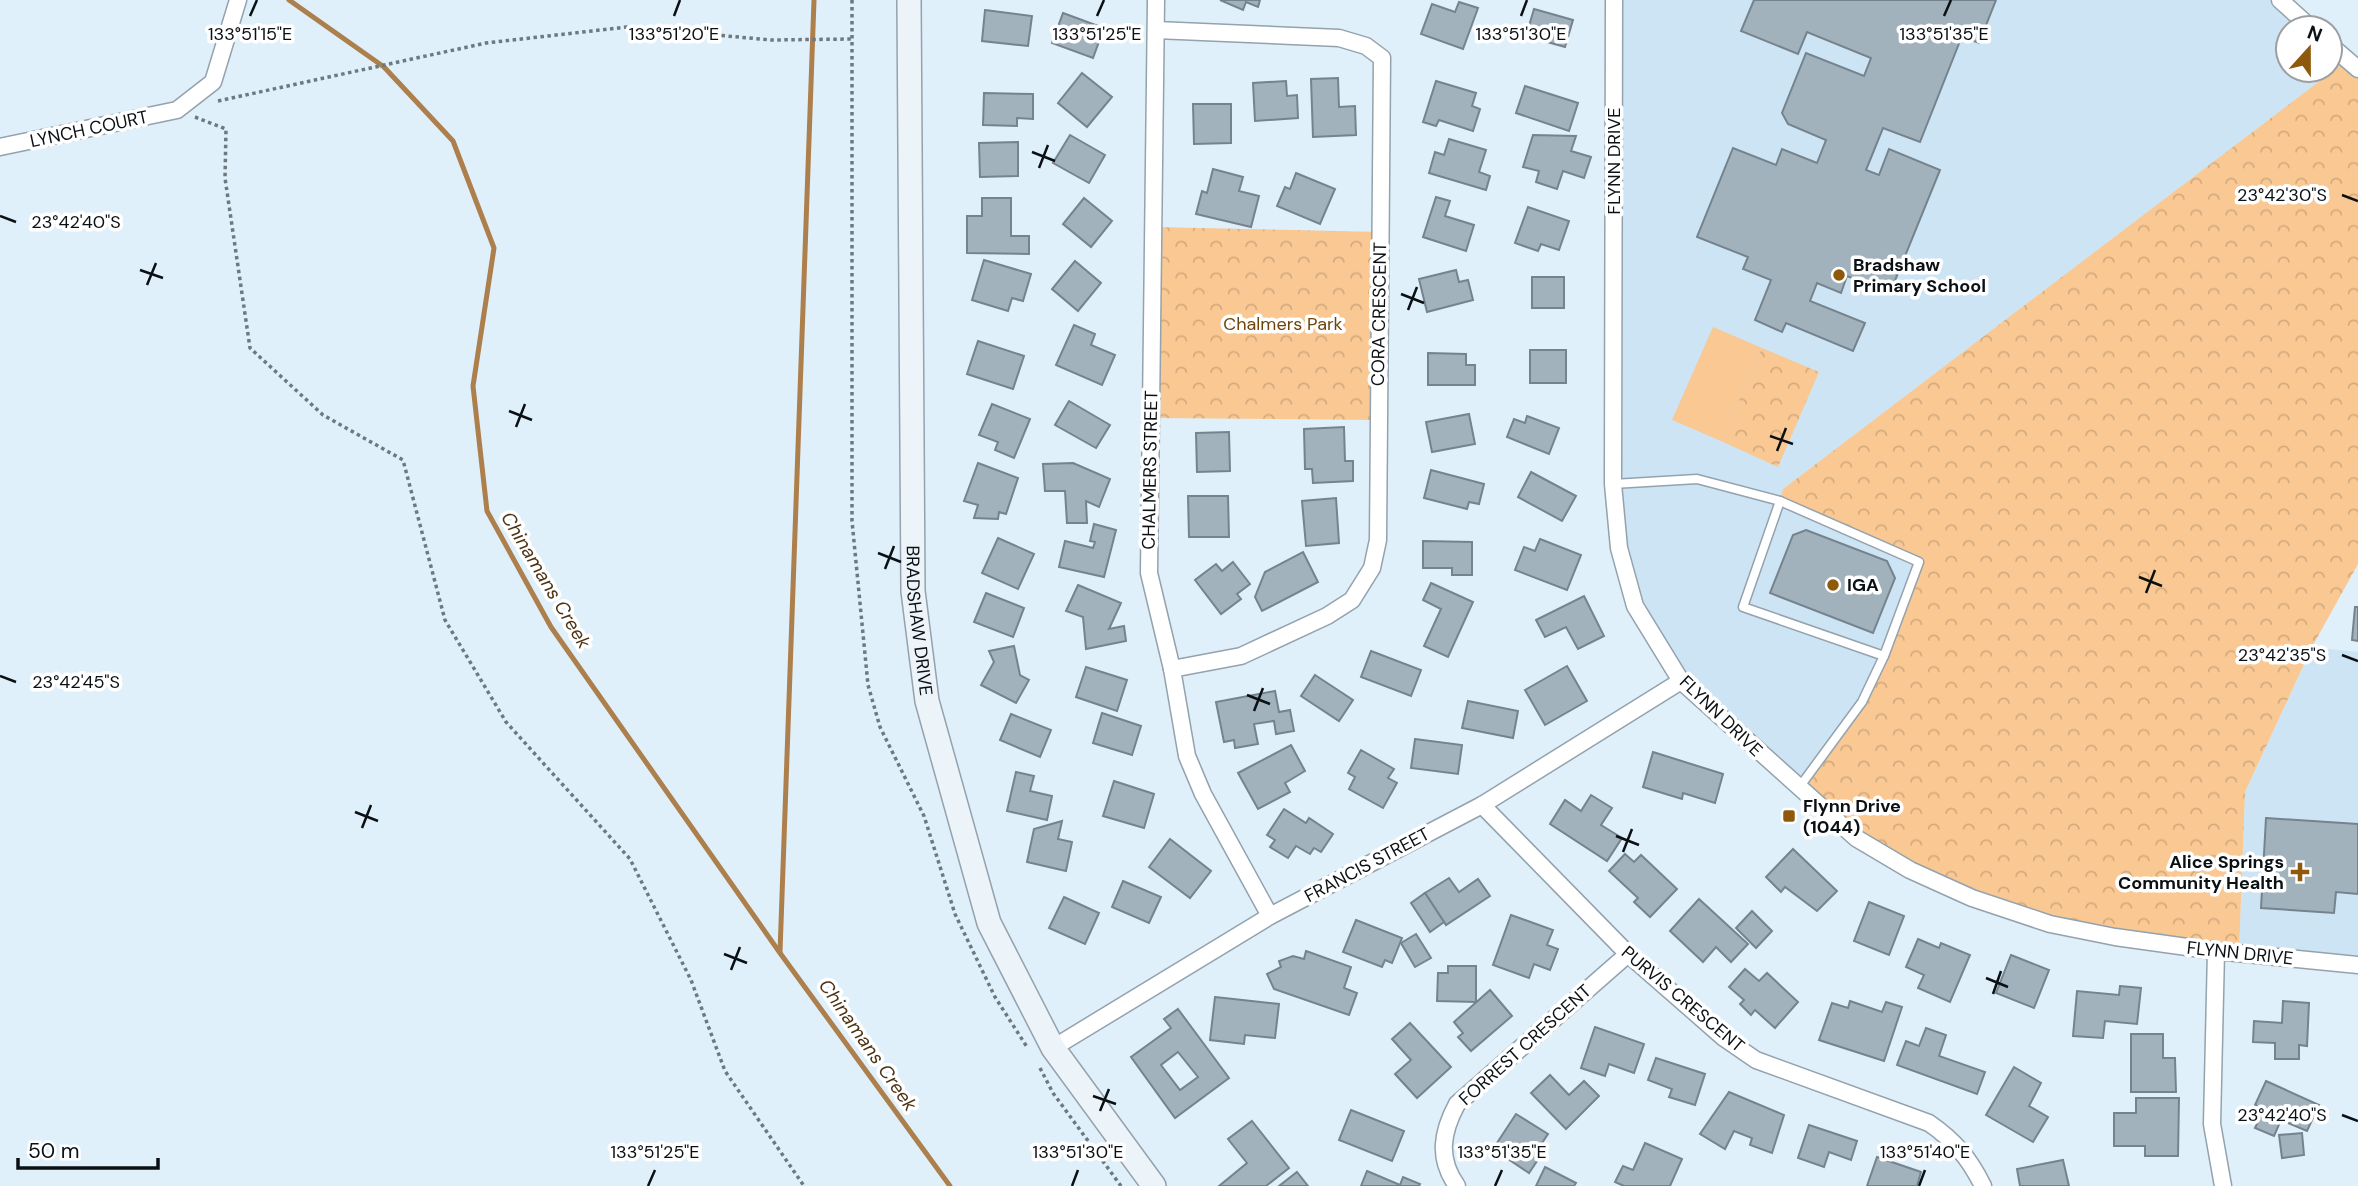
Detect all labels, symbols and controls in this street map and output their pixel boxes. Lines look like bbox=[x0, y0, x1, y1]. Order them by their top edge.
north arrow bbox=[2274, 14, 2344, 84]
text: N bbox=[2304, 19, 2326, 48]
text: 133°51'15"E bbox=[208, 22, 292, 46]
text: 133°51'20"E bbox=[629, 22, 719, 46]
text: 133°51'25"E bbox=[1053, 22, 1141, 46]
text: 133°51'30"E bbox=[1476, 22, 1566, 46]
text: 133°51'35"E bbox=[1899, 22, 1989, 46]
street label: LYNCH COURT bbox=[28, 105, 150, 153]
street label: FLYNN DRIVE bbox=[1602, 108, 1626, 214]
text: 23°42'30"S bbox=[2237, 183, 2327, 207]
text: 23°42'40"S bbox=[31, 210, 121, 234]
street label: CORA CRESCENT bbox=[1366, 242, 1392, 386]
place label: Bradshaw Primary School bbox=[1853, 253, 1986, 298]
marker: Bradshaw Primary School bbox=[1831, 267, 1847, 283]
park label: Chalmers Park bbox=[1223, 312, 1343, 336]
street label: CHALMERS STREET bbox=[1137, 390, 1163, 550]
water label: Chinamans Creek bbox=[495, 507, 597, 653]
street label: BRADSHAW DRIVE bbox=[901, 545, 938, 697]
place label: IGA bbox=[1847, 573, 1879, 597]
marker: IGA bbox=[1825, 577, 1841, 593]
text: 23°42'35"S bbox=[2238, 643, 2326, 667]
text: 23°42'45"S bbox=[32, 670, 120, 694]
street label: FLYNN DRIVE bbox=[1674, 670, 1768, 762]
place label: Flynn Drive (1044) bbox=[1803, 794, 1901, 839]
marker: Flynn Drive (1044) bbox=[1781, 808, 1797, 824]
street label: FRANCIS STREET bbox=[1300, 822, 1434, 908]
place label: Alice Springs Community Health bbox=[2118, 850, 2284, 895]
marker: Alice Springs Community Health bbox=[2290, 862, 2310, 882]
street label: FLYNN DRIVE bbox=[2186, 935, 2294, 971]
street label: PURVIS CRESCENT bbox=[1616, 940, 1750, 1058]
water label: Chinamans Creek bbox=[813, 974, 923, 1116]
street label: FORREST CRESCENT bbox=[1454, 979, 1596, 1111]
text: 23°42'40"S bbox=[2237, 1103, 2327, 1127]
scale bar bbox=[18, 1126, 158, 1170]
text: 50 m bbox=[28, 1137, 79, 1165]
text: 133°51'25"E bbox=[611, 1140, 699, 1164]
text: 133°51'30"E bbox=[1033, 1140, 1123, 1164]
text: 133°51'35"E bbox=[1457, 1140, 1547, 1164]
text: 133°51'40"E bbox=[1880, 1140, 1970, 1164]

